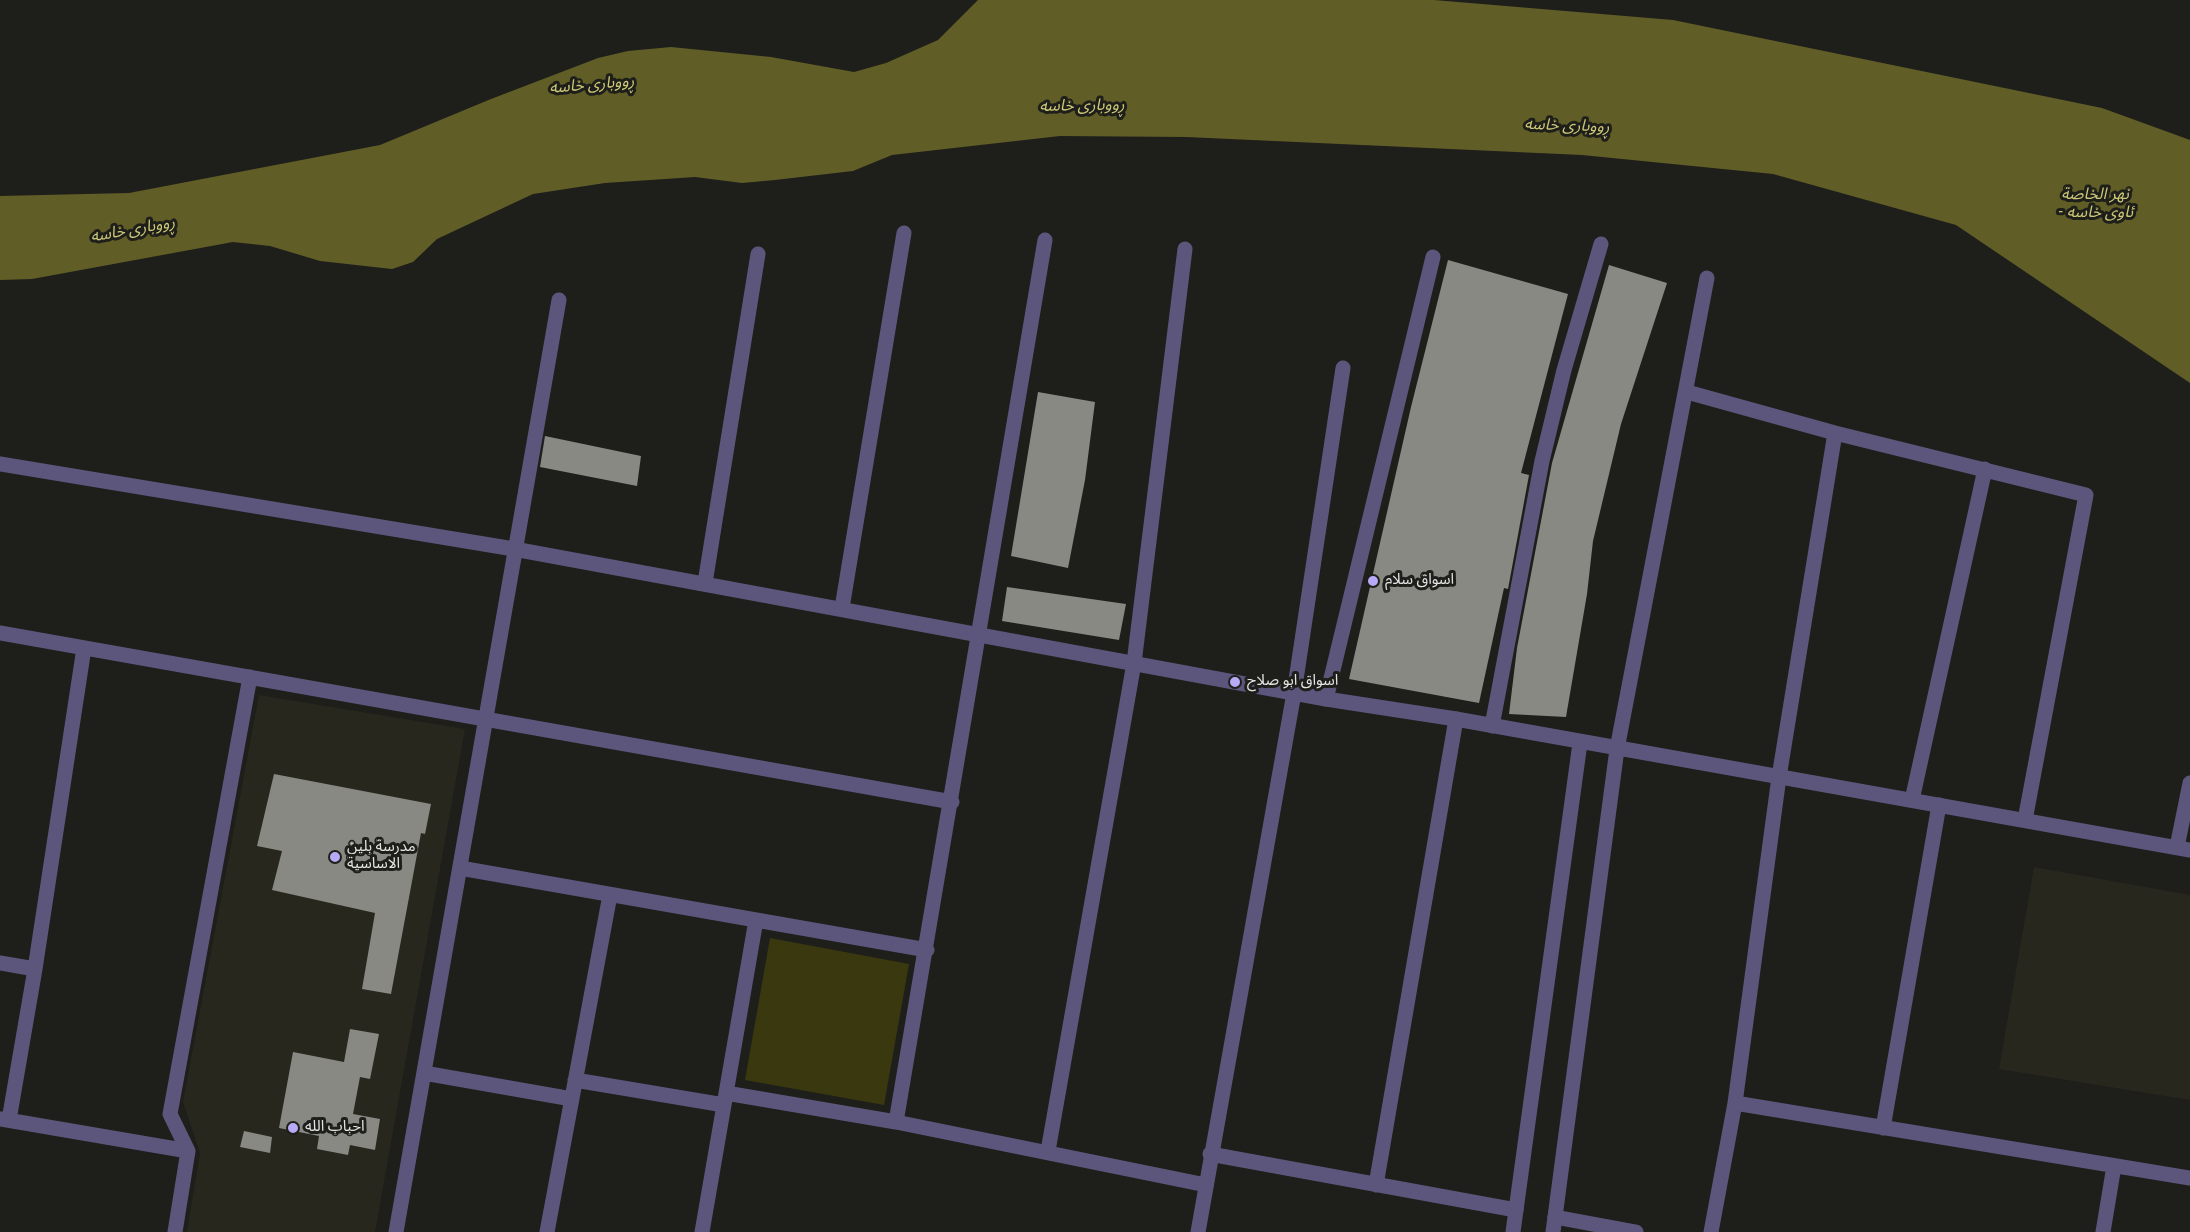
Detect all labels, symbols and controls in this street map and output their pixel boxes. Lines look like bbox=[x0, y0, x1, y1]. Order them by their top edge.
water label: ڕووباری خاسە bbox=[549, 73, 635, 99]
water label: ڕووباری خاسە bbox=[1039, 97, 1125, 117]
water label: ڕووباری خاسە bbox=[1524, 116, 1610, 138]
water label: نهر الخاصة - ئاوی خاسە bbox=[2057, 186, 2133, 224]
water label: ڕووباری خاسە bbox=[89, 214, 177, 248]
place label: اسواق سلام bbox=[1385, 572, 1454, 590]
marker: اسواق سلام bbox=[1366, 574, 1380, 588]
place label: اسواق ابو صلاح bbox=[1247, 673, 1338, 691]
marker: اسواق ابو صلاح bbox=[1228, 675, 1242, 689]
place label: مدرسة بلين الاساسية bbox=[347, 839, 416, 874]
marker: مدرسة بلين الاساسية bbox=[328, 850, 342, 864]
place label: احباب الله bbox=[305, 1119, 365, 1137]
marker: احباب الله bbox=[286, 1121, 300, 1135]

